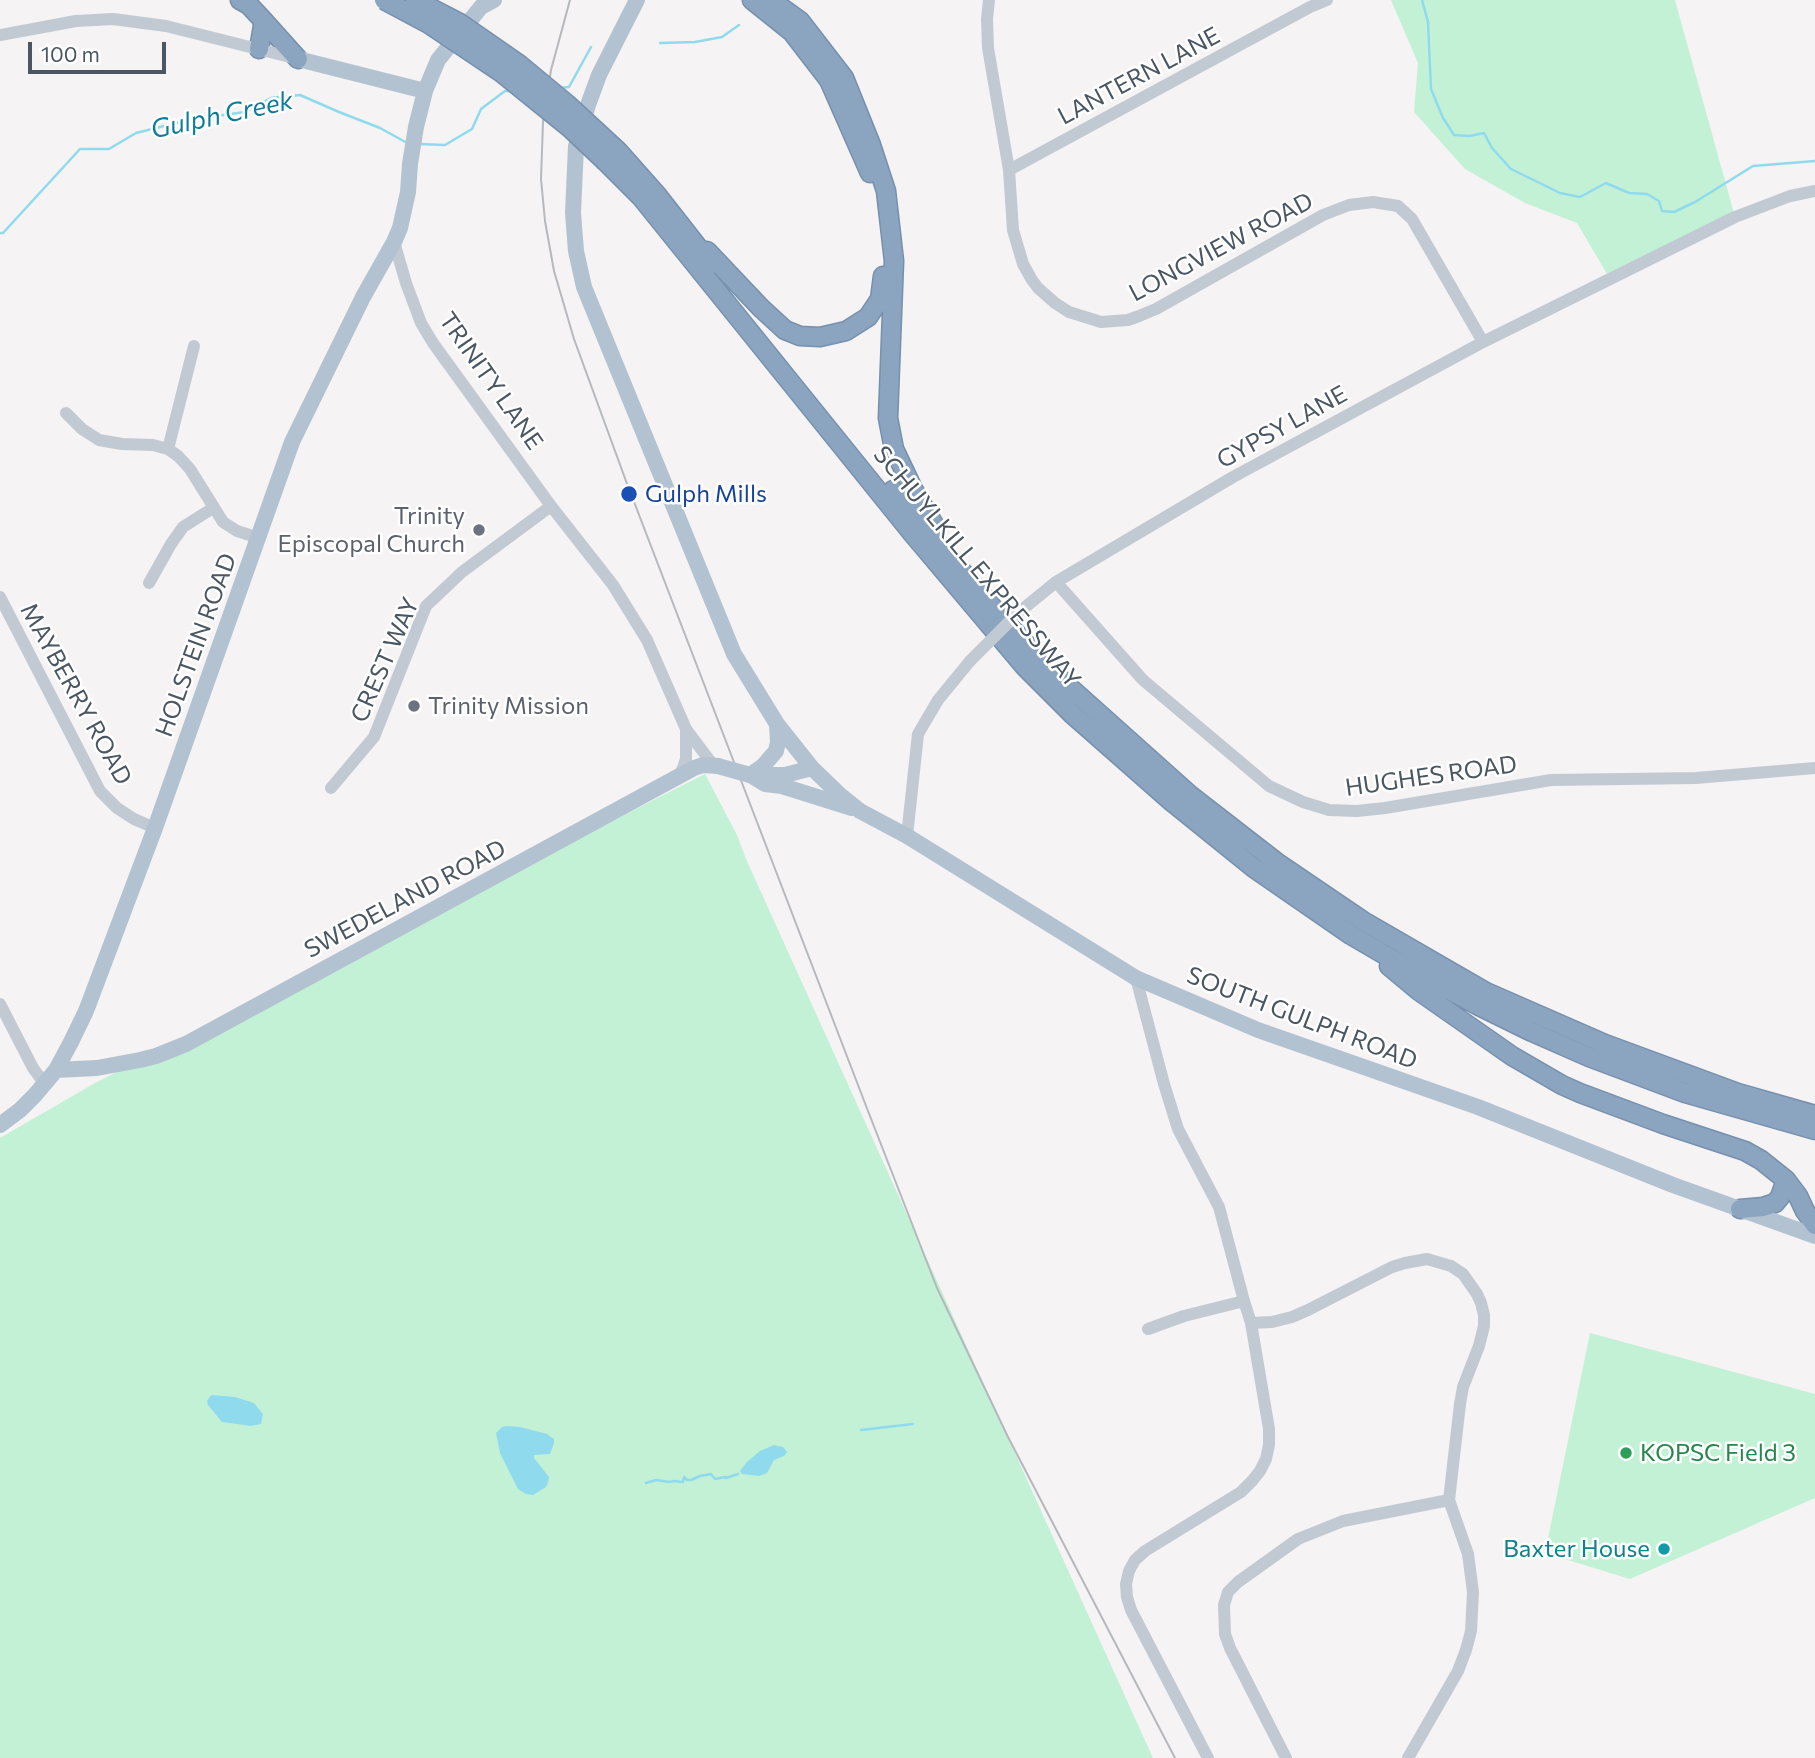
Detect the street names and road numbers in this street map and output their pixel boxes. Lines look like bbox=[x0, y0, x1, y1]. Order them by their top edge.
street label: LANTERN LANE bbox=[1053, 21, 1225, 131]
street label: LONGVIEW ROAD bbox=[1124, 186, 1318, 308]
street label: TRINITY LANE bbox=[433, 307, 549, 455]
street label: GYPSY LANE bbox=[1212, 379, 1352, 475]
street label: SCHUYLKILL EXPRESSWAY bbox=[867, 440, 1087, 694]
street label: HOLSTEIN ROAD bbox=[149, 549, 243, 741]
street label: CREST WAY bbox=[345, 593, 425, 727]
street label: MAYBERRY ROAD bbox=[14, 598, 138, 790]
street label: HUGHES ROAD bbox=[1343, 750, 1519, 802]
street label: SWEDELAND ROAD bbox=[299, 834, 511, 964]
street label: SOUTH GULPH ROAD bbox=[1183, 961, 1421, 1075]

